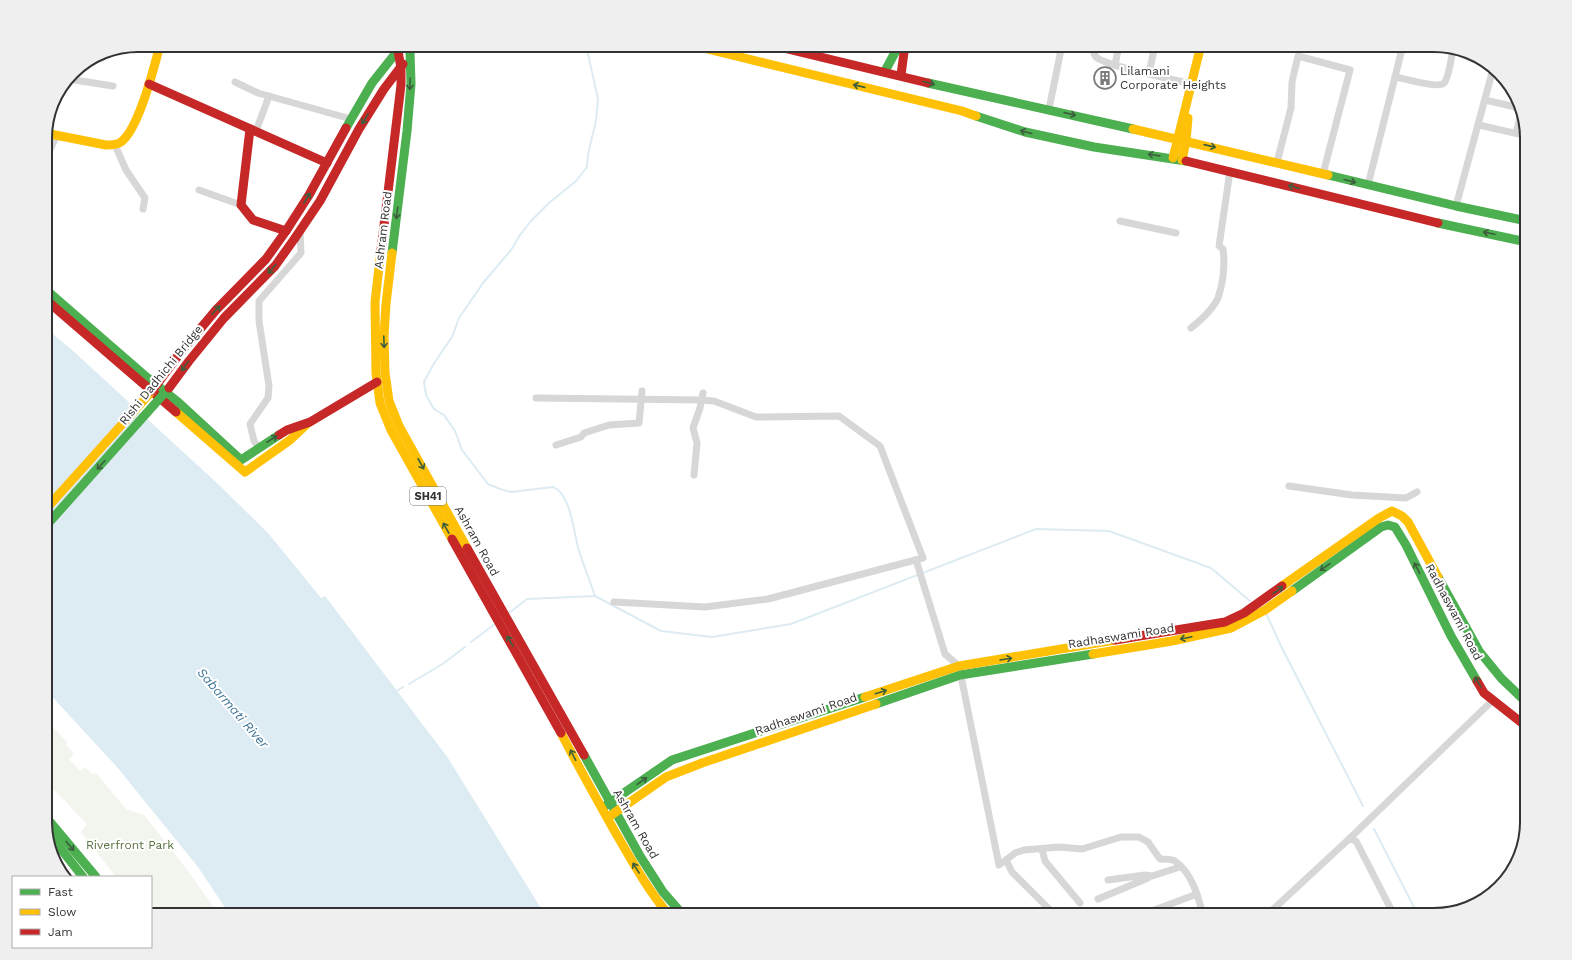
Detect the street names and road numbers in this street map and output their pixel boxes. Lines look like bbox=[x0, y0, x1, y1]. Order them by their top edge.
street label: Ashram Road bbox=[371, 190, 395, 270]
street label: Rishi Dadhichi Bridge bbox=[117, 322, 205, 428]
road number: SH41 bbox=[410, 487, 446, 505]
street label: Ashram Road bbox=[452, 504, 502, 578]
street label: Radhaswami Road bbox=[1423, 561, 1485, 663]
street label: Radhaswami Road bbox=[1067, 621, 1175, 651]
street label: Radhaswami Road bbox=[753, 690, 859, 738]
street label: Ashram Road bbox=[610, 787, 662, 861]

